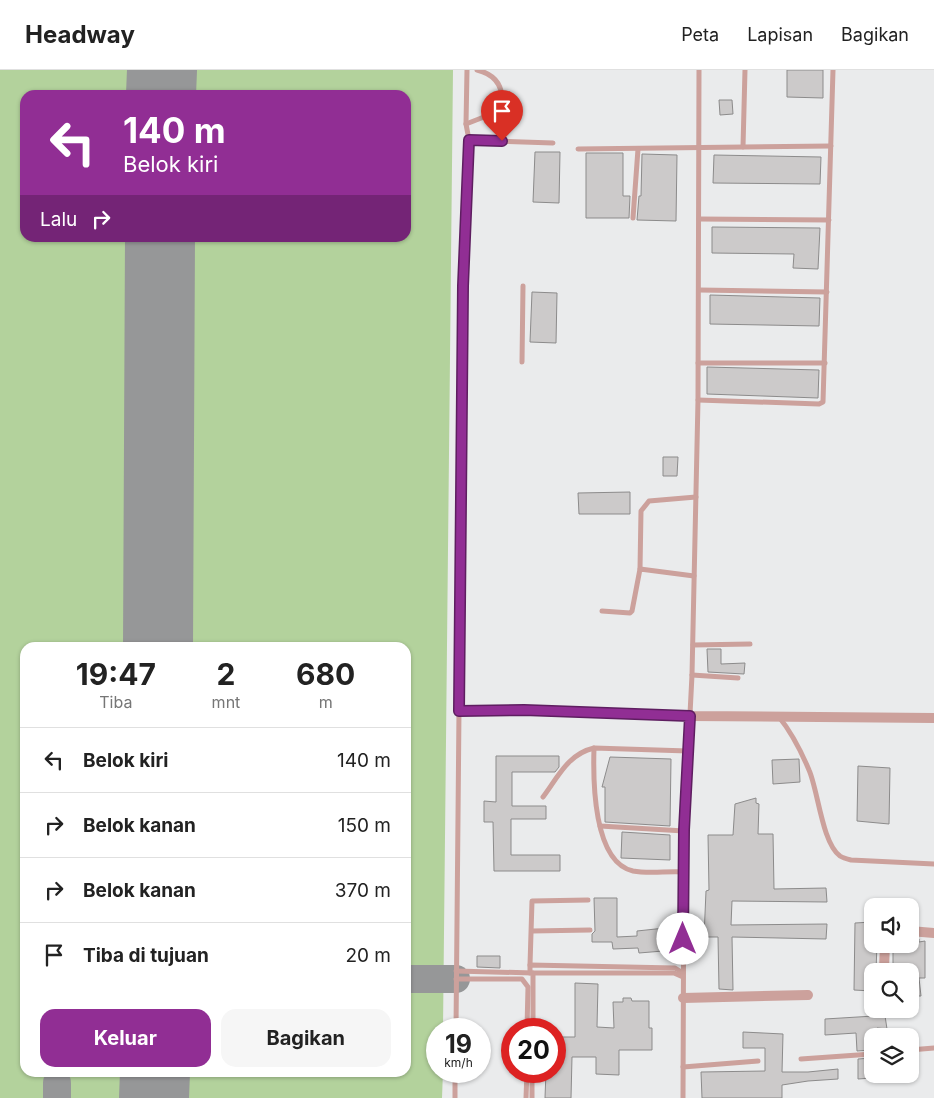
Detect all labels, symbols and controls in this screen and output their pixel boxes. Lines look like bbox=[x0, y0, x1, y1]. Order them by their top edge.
text: Headway bbox=[25, 20, 135, 49]
text: Peta bbox=[681, 24, 719, 45]
text: Lapisan bbox=[747, 24, 813, 45]
text: Bagikan bbox=[841, 24, 909, 45]
pin bbox=[481, 90, 523, 141]
icon: arrive bbox=[488, 97, 516, 125]
text: 140 m bbox=[123, 109, 226, 151]
icon: left bbox=[40, 110, 105, 175]
text: Belok kiri bbox=[123, 151, 218, 177]
icon: right bbox=[87, 205, 115, 233]
text: Lalu bbox=[40, 208, 77, 231]
text: 19:47 bbox=[76, 656, 156, 692]
text: 2 bbox=[217, 656, 235, 692]
text: 680 bbox=[296, 656, 355, 692]
text: Tiba bbox=[99, 692, 132, 712]
text: mnt bbox=[212, 692, 240, 712]
text: m bbox=[319, 692, 333, 712]
icon: left bbox=[40, 746, 68, 774]
text: Belok kiri bbox=[83, 749, 168, 772]
text: 140 m bbox=[337, 749, 391, 772]
icon: right bbox=[40, 811, 68, 839]
text: Belok kanan bbox=[83, 814, 196, 837]
text: 150 m bbox=[338, 814, 391, 837]
icon: right bbox=[40, 876, 68, 904]
text: Belok kanan bbox=[83, 879, 196, 902]
text: 370 m bbox=[335, 879, 391, 902]
map controls bbox=[864, 898, 919, 1083]
button: sound bbox=[864, 898, 919, 953]
position arrow bbox=[656, 912, 708, 964]
icon: arrive bbox=[40, 941, 68, 969]
text: Tiba di tujuan bbox=[83, 944, 209, 967]
text: 20 m bbox=[345, 944, 391, 967]
button: search bbox=[864, 963, 919, 1018]
button: Keluar bbox=[40, 1009, 211, 1067]
button: Bagikan bbox=[221, 1009, 391, 1067]
speed limit sign: 20 bbox=[501, 1018, 566, 1083]
button: layers bbox=[864, 1028, 919, 1083]
text: 19 bbox=[445, 1029, 472, 1059]
text: km/h bbox=[444, 1055, 473, 1070]

